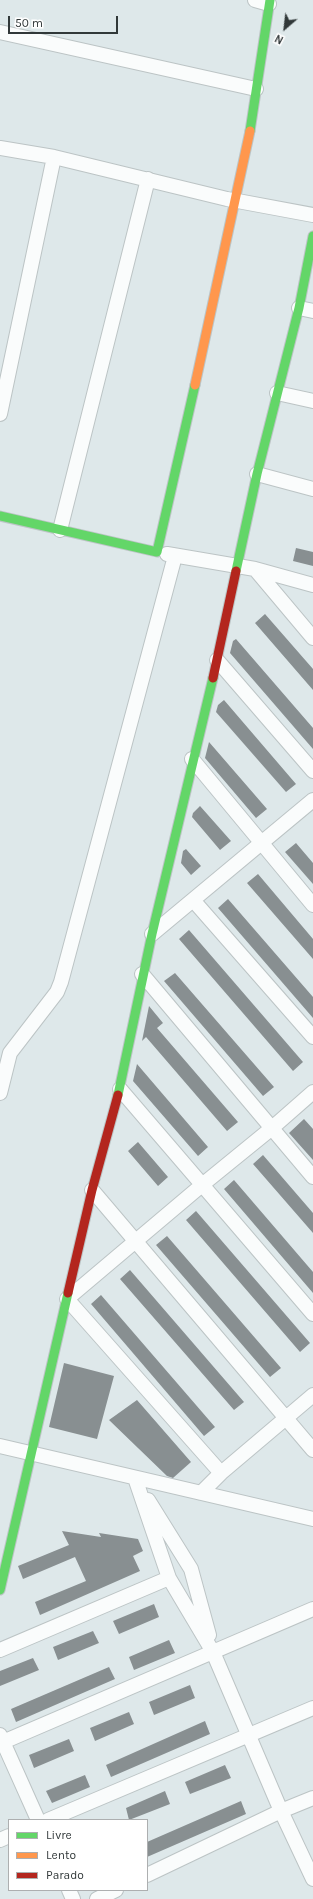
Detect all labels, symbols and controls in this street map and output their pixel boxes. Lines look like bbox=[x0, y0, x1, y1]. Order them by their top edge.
scale bar bbox=[10, 8, 120, 34]
north arrow bbox=[265, 8, 305, 48]
text: 50 m bbox=[15, 16, 43, 30]
text: N bbox=[273, 31, 286, 47]
legend bbox=[8, 1819, 148, 1891]
text: Livre bbox=[46, 1828, 72, 1842]
text: Lento bbox=[46, 1848, 76, 1862]
text: Parado bbox=[46, 1868, 84, 1882]

